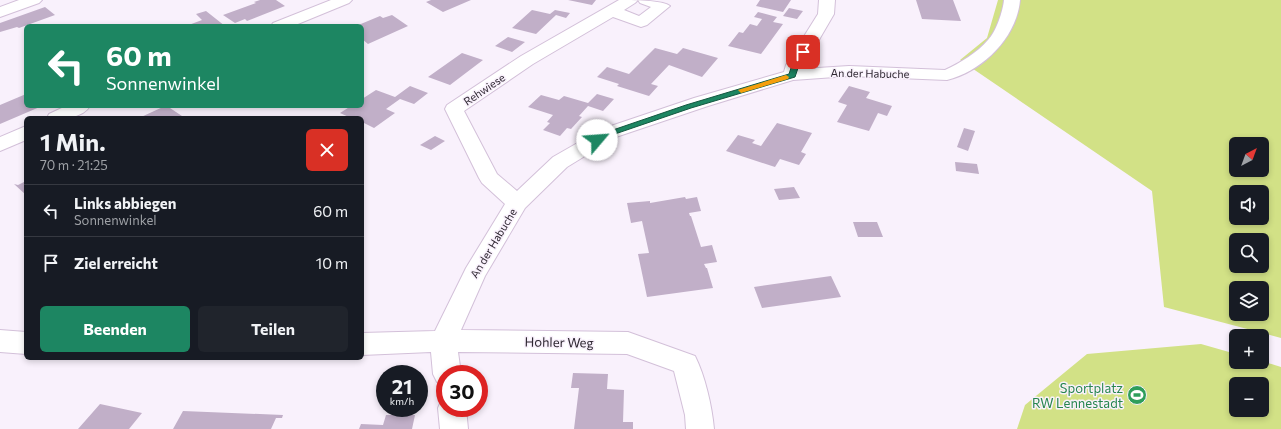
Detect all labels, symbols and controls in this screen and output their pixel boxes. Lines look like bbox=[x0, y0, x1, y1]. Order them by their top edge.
pin bbox=[786, 35, 820, 69]
text: 60 m bbox=[106, 38, 172, 72]
icon: left bbox=[40, 40, 92, 92]
icon: arrive bbox=[792, 41, 814, 63]
street label: An der Habuche bbox=[830, 66, 910, 80]
street label: Rehwiese bbox=[461, 70, 507, 108]
text: Sonnenwinkel bbox=[106, 72, 220, 94]
position arrow bbox=[576, 119, 618, 161]
text: 1 Min. bbox=[40, 127, 106, 156]
button: close bbox=[306, 129, 348, 171]
north arrow bbox=[1229, 137, 1269, 177]
map controls bbox=[1229, 137, 1269, 417]
text: 70 m · 21:25 bbox=[40, 157, 108, 173]
button: sound bbox=[1229, 185, 1269, 225]
text: Links abbiegen bbox=[74, 194, 176, 212]
icon: left bbox=[40, 200, 62, 222]
text: 60 m bbox=[313, 202, 348, 220]
street label: An der Habuche bbox=[467, 206, 519, 280]
text: Sonnenwinkel bbox=[74, 212, 157, 228]
button: search bbox=[1229, 233, 1269, 273]
icon: arrive bbox=[40, 252, 62, 274]
text: Ziel erreicht bbox=[74, 254, 158, 272]
text: 10 m bbox=[316, 254, 348, 272]
button: layers bbox=[1229, 281, 1269, 321]
button: Beenden bbox=[40, 306, 190, 352]
button: Teilen bbox=[198, 306, 348, 352]
button: + bbox=[1229, 329, 1269, 369]
street label: Hohler Weg bbox=[524, 333, 594, 351]
speed limit sign: 30 bbox=[436, 365, 488, 417]
text: 21 bbox=[392, 374, 412, 398]
button: − bbox=[1229, 377, 1269, 417]
place label: Sportplatz RW Lennestadt bbox=[1032, 380, 1123, 411]
sports icon: Sportplatz RW Lennestadt bbox=[1126, 384, 1148, 406]
text: km/h bbox=[390, 395, 414, 407]

